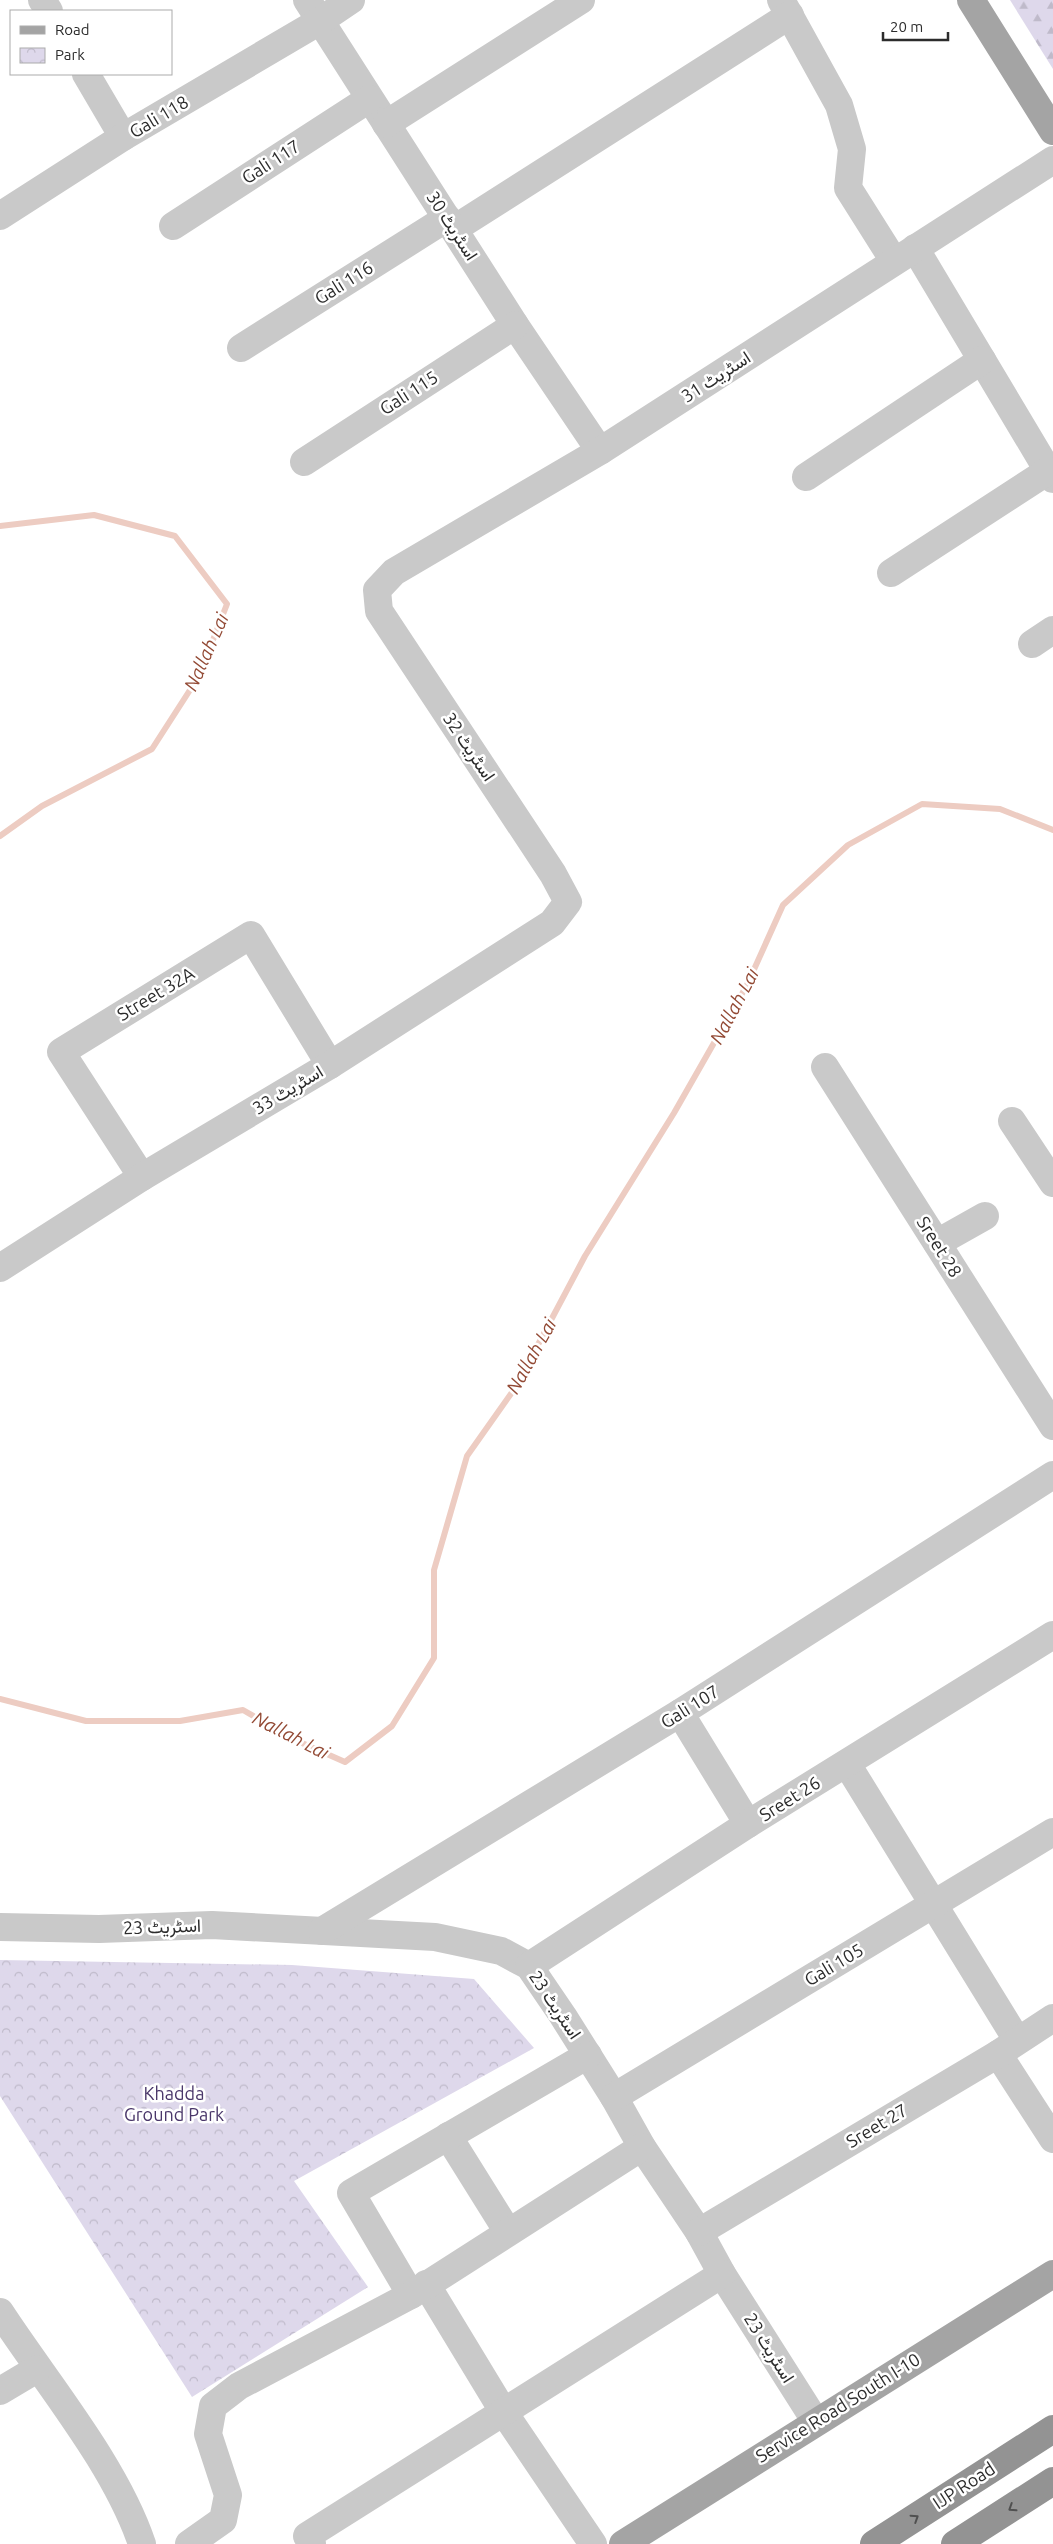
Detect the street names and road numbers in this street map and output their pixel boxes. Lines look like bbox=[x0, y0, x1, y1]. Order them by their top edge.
street label: Gali 118 bbox=[126, 91, 191, 141]
street label: Gali 117 bbox=[238, 135, 303, 187]
street label: اسٹریٹ 30 bbox=[421, 187, 483, 265]
street label: Gali 116 bbox=[311, 256, 376, 308]
street label: اسٹریٹ 31 bbox=[677, 346, 755, 408]
street label: Gali 115 bbox=[376, 366, 441, 418]
street label: اسٹریٹ 32 bbox=[438, 708, 500, 786]
street label: Street 32A bbox=[113, 962, 198, 1024]
street label: اسٹریٹ 33 bbox=[249, 1060, 327, 1120]
street label: Sreet 28 bbox=[913, 1213, 966, 1280]
street label: Gali 107 bbox=[657, 1680, 722, 1732]
street label: Sreet 26 bbox=[756, 1772, 823, 1825]
street label: اسٹریٹ 23 bbox=[123, 1915, 201, 1939]
street label: Gali 105 bbox=[801, 1939, 866, 1989]
street label: اسٹریٹ 23 bbox=[524, 1966, 586, 2044]
street label: Sreet 27 bbox=[842, 2099, 911, 2151]
street label: اسٹریٹ 23 bbox=[739, 2309, 799, 2387]
street label: Service Road South I-10 bbox=[752, 2348, 923, 2466]
street label: IJP Road bbox=[929, 2458, 998, 2513]

